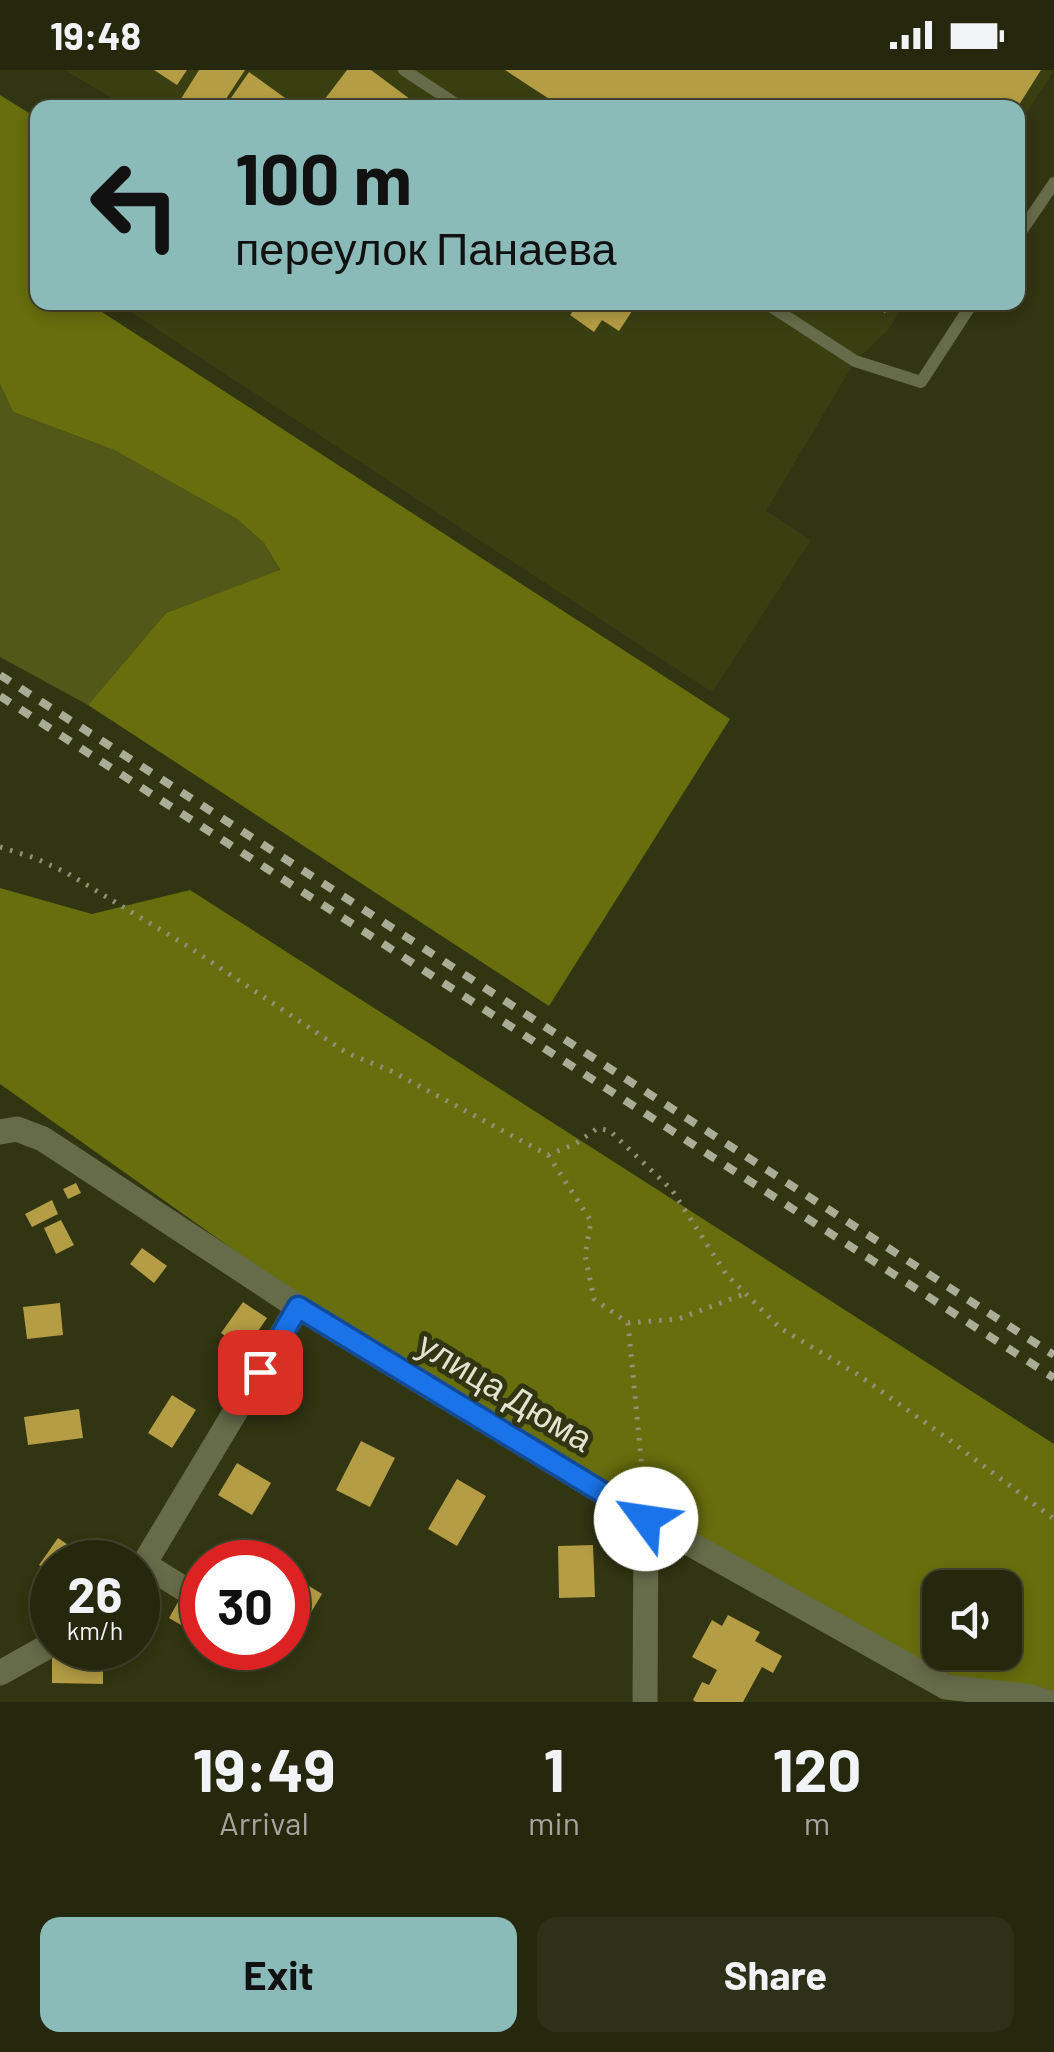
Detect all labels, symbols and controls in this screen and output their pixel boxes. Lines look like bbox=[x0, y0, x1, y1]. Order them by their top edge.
text: 19:48 bbox=[50, 12, 141, 58]
text: 100 m bbox=[235, 135, 412, 219]
icon: left bbox=[70, 140, 200, 270]
text: переулок Панаева bbox=[235, 220, 617, 274]
street label: улица Дюма bbox=[411, 1322, 601, 1459]
pin bbox=[218, 1330, 303, 1415]
icon: arrive bbox=[233, 1345, 288, 1400]
position arrow bbox=[594, 1467, 698, 1571]
speed limit sign: 30 bbox=[180, 1540, 310, 1670]
text: 26 bbox=[68, 1563, 122, 1623]
map controls bbox=[922, 1570, 1022, 1670]
button: sound bbox=[922, 1570, 1022, 1670]
text: km/h bbox=[67, 1615, 123, 1645]
text: 19:49 bbox=[192, 1732, 336, 1804]
text: 1 bbox=[543, 1732, 565, 1804]
text: 120 bbox=[772, 1732, 861, 1804]
text: Arrival bbox=[219, 1803, 309, 1841]
text: min bbox=[528, 1803, 580, 1841]
text: m bbox=[804, 1803, 830, 1841]
button: Exit bbox=[40, 1917, 517, 2032]
button: Share bbox=[537, 1917, 1014, 2032]

